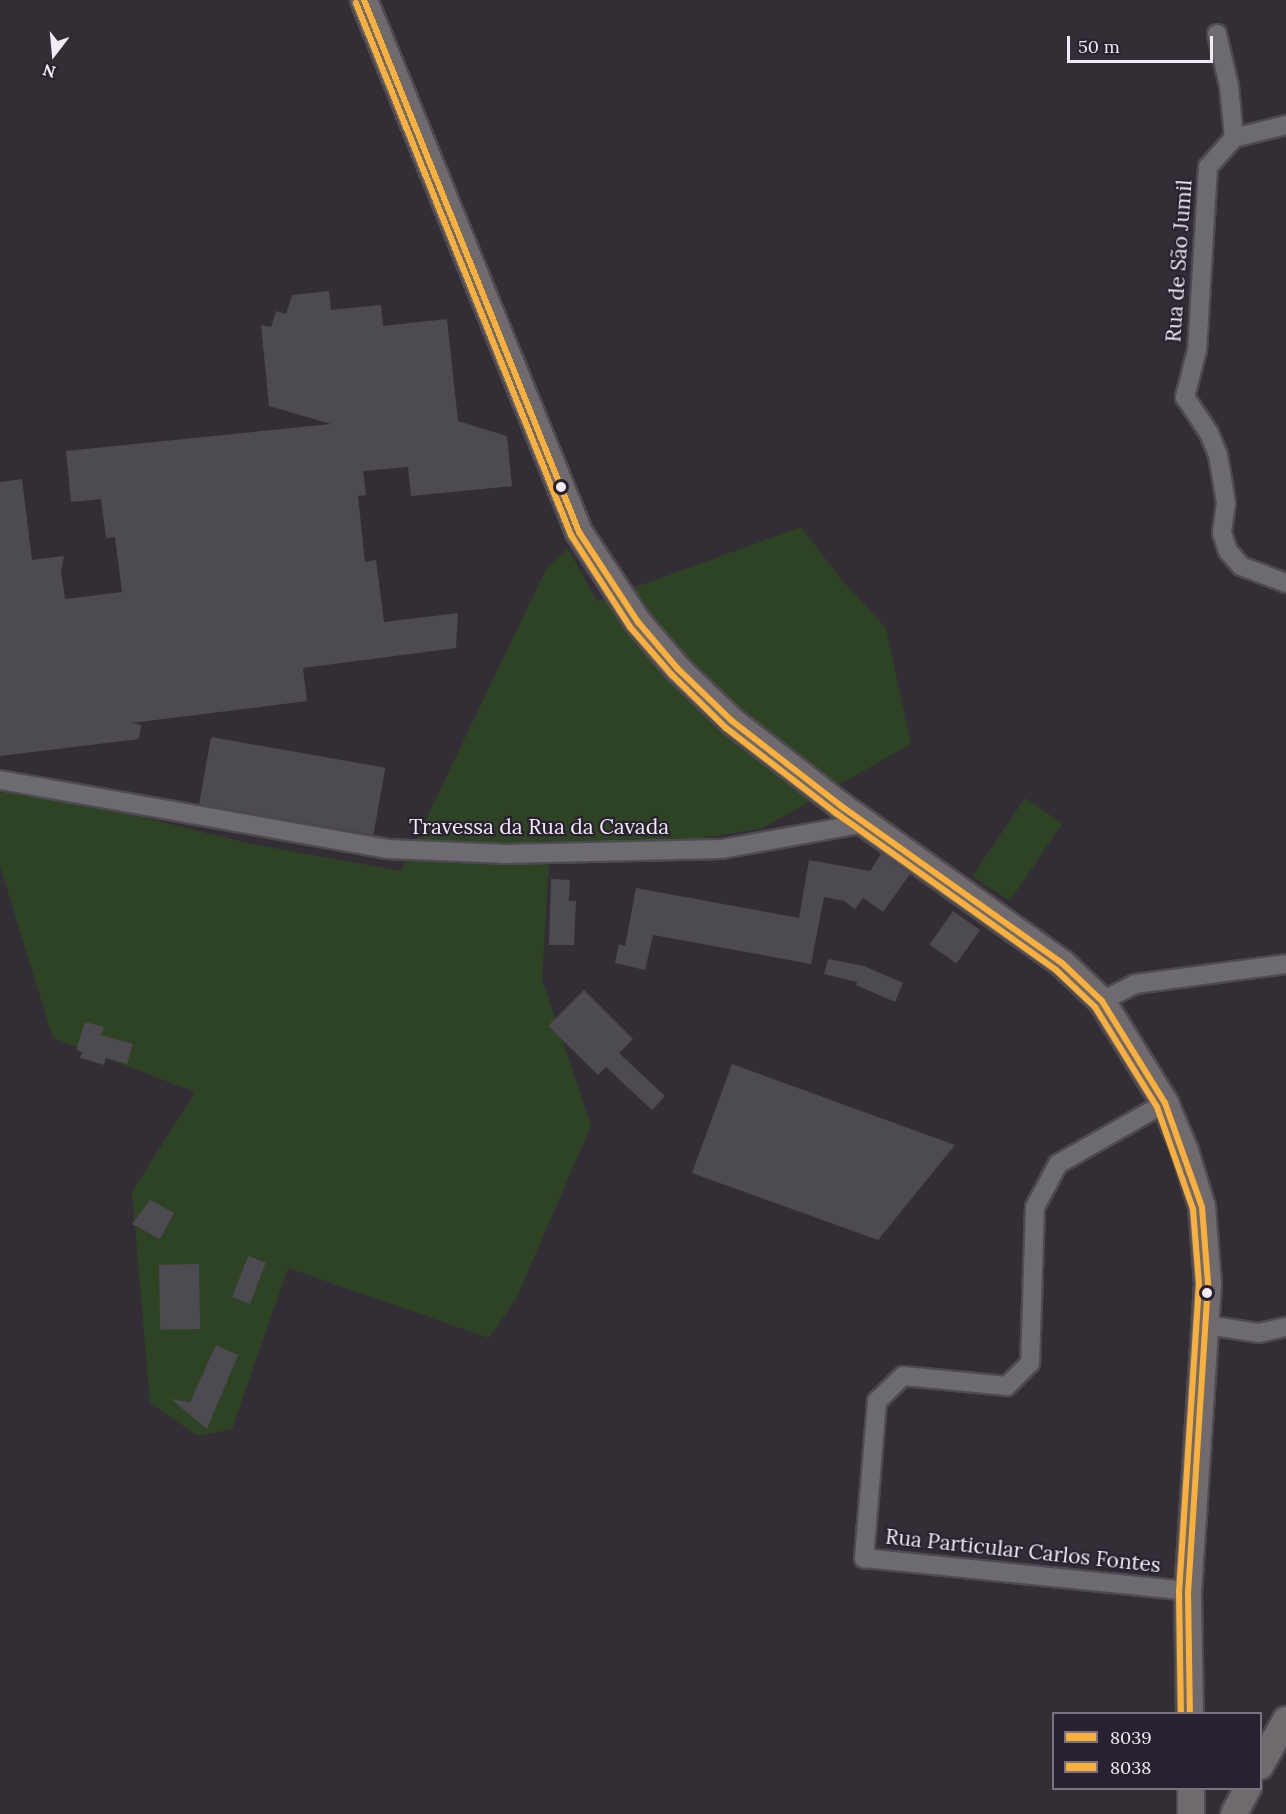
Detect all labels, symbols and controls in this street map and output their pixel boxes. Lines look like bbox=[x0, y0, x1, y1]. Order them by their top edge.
north arrow bbox=[24, 24, 84, 84]
scale bar bbox=[1070, 24, 1216, 62]
text: 50 m bbox=[1078, 35, 1120, 58]
text: N bbox=[40, 60, 58, 83]
street label: Rua de São Jumil bbox=[1161, 179, 1197, 343]
unlabelled marker bbox=[555, 481, 567, 493]
street label: Travessa da Rua da Cavada bbox=[409, 814, 669, 840]
unlabelled marker bbox=[1201, 1287, 1213, 1299]
street label: Rua Particular Carlos Fontes bbox=[884, 1524, 1162, 1578]
legend bbox=[1052, 1712, 1262, 1790]
text: 8039 bbox=[1110, 1726, 1152, 1749]
text: 8038 bbox=[1110, 1756, 1151, 1779]

